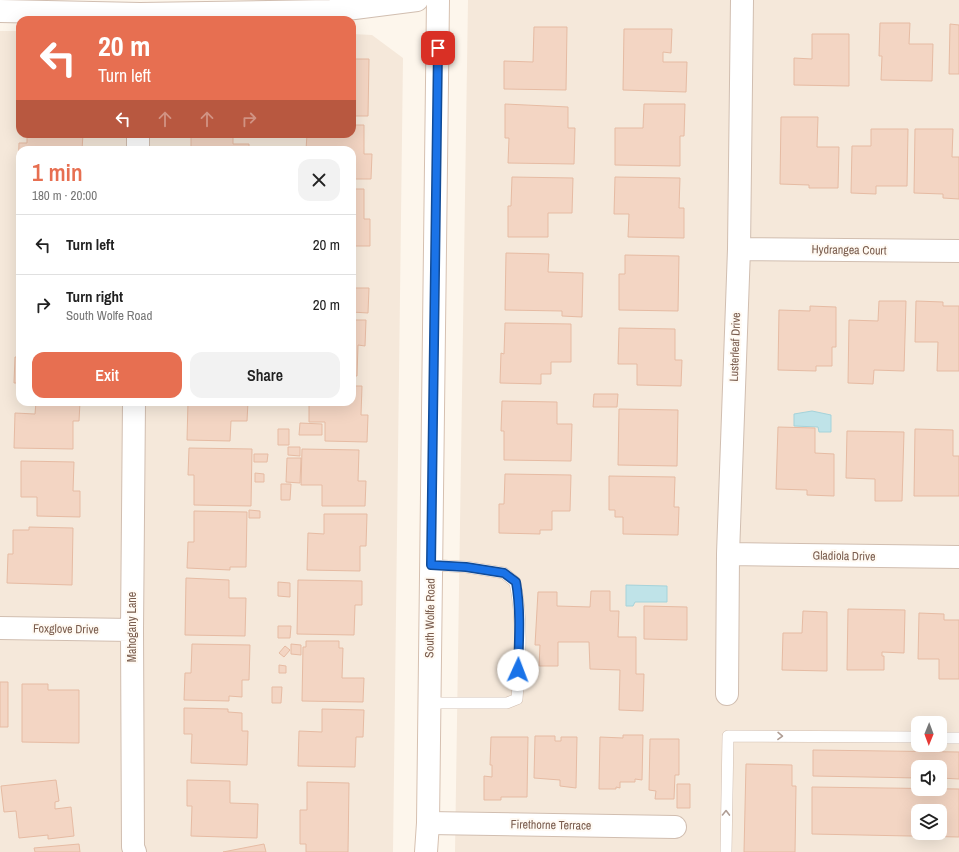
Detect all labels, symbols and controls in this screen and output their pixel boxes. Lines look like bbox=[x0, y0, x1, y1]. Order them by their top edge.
text: 20 m bbox=[98, 27, 150, 65]
pin bbox=[421, 31, 455, 65]
icon: left bbox=[32, 32, 84, 84]
icon: arrive bbox=[427, 37, 449, 59]
text: Turn left bbox=[98, 63, 151, 88]
icon: left bbox=[112, 108, 134, 130]
icon: ahead bbox=[154, 108, 176, 130]
icon: ahead bbox=[196, 108, 218, 130]
icon: right bbox=[238, 108, 260, 130]
text: 1 min bbox=[32, 156, 83, 188]
button: close bbox=[298, 159, 340, 201]
text: 180 m · 20:00 bbox=[32, 187, 97, 204]
icon: left bbox=[32, 234, 54, 256]
text: Turn left bbox=[66, 234, 114, 255]
text: 20 m bbox=[313, 234, 340, 255]
street label: Hydrangea Court bbox=[811, 241, 887, 259]
text: Turn right bbox=[66, 286, 123, 307]
icon: right bbox=[32, 294, 54, 316]
text: 20 m bbox=[313, 294, 340, 315]
text: South Wolfe Road bbox=[66, 307, 152, 324]
street label: Lusterleaf Drive bbox=[726, 312, 744, 382]
button: Exit bbox=[32, 352, 182, 398]
button: Share bbox=[190, 352, 340, 398]
street label: Gladiola Drive bbox=[812, 547, 876, 565]
street label: South Wolfe Road bbox=[421, 578, 439, 658]
street label: Mahogany Lane bbox=[124, 592, 140, 662]
street label: Foxglove Drive bbox=[33, 620, 99, 638]
position arrow bbox=[497, 649, 539, 691]
north arrow bbox=[911, 716, 947, 752]
map controls bbox=[911, 716, 947, 840]
one-way arrow bbox=[777, 732, 783, 740]
button: sound bbox=[911, 760, 947, 796]
button: layers bbox=[911, 804, 947, 840]
one-way arrow bbox=[722, 810, 730, 816]
street label: Firethorne Terrace bbox=[510, 816, 592, 834]

